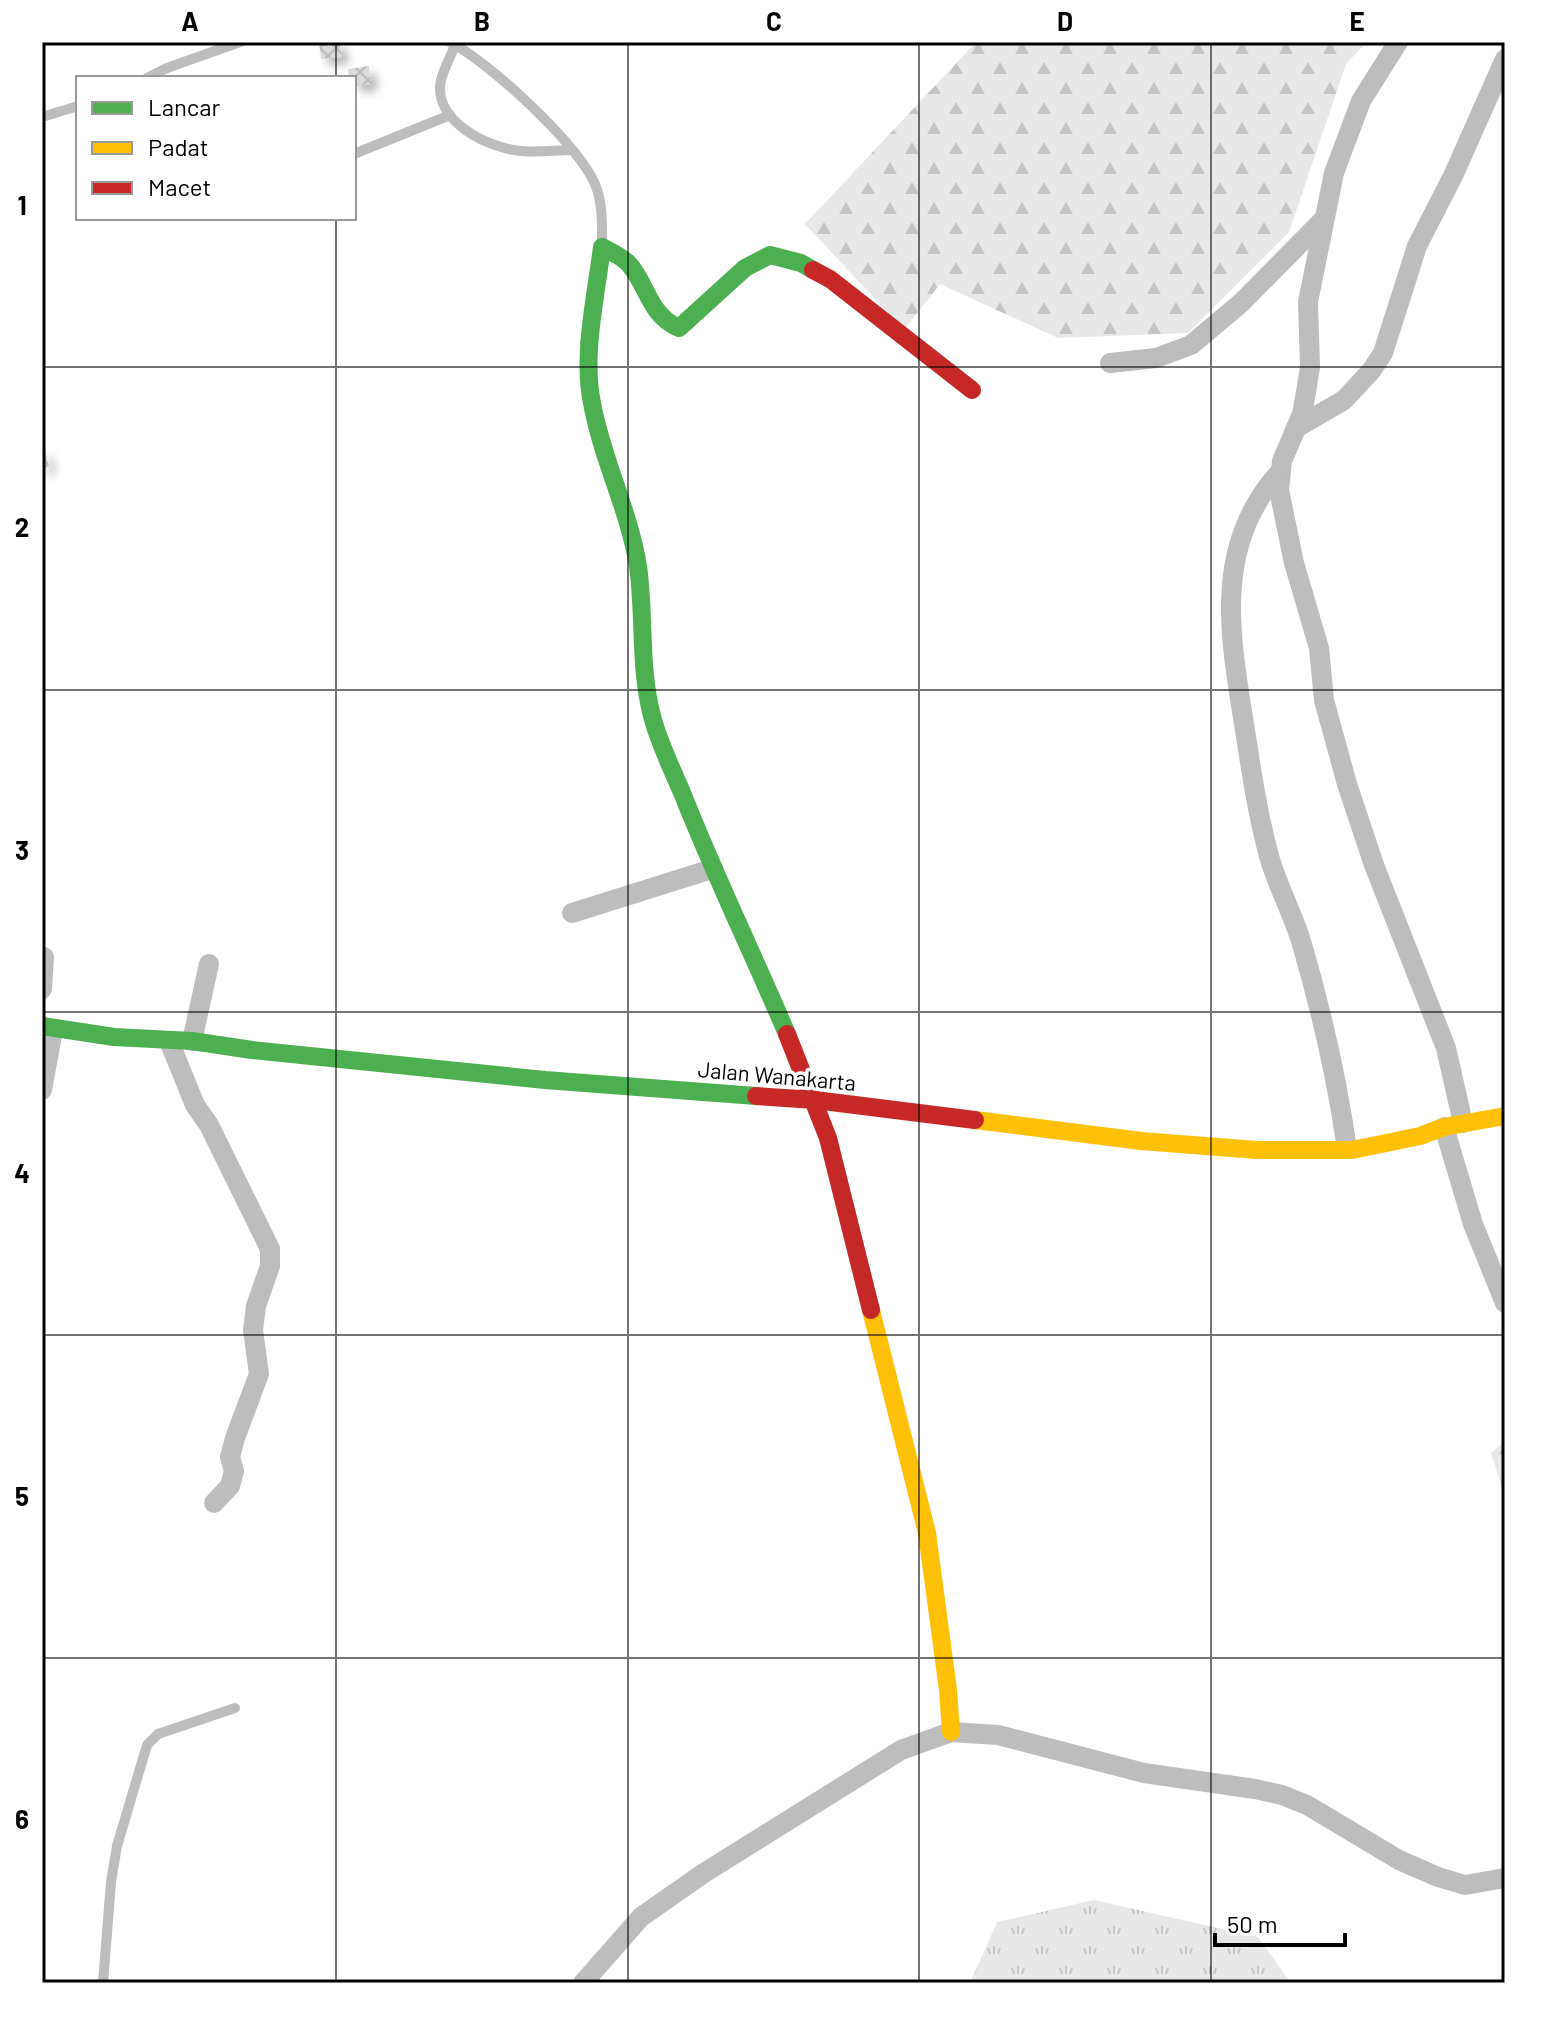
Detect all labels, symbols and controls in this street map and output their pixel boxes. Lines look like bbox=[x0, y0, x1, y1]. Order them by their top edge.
text: A bbox=[181, 5, 199, 36]
text: B bbox=[474, 5, 490, 36]
text: C bbox=[766, 5, 782, 36]
text: D bbox=[1057, 5, 1073, 36]
text: E bbox=[1349, 5, 1365, 36]
legend bbox=[76, 76, 356, 220]
text: Lancar bbox=[148, 92, 220, 121]
text: Padat bbox=[148, 132, 208, 161]
text: Macet bbox=[148, 172, 211, 201]
text: 1 bbox=[17, 189, 27, 220]
text: 2 bbox=[15, 511, 29, 542]
text: 3 bbox=[15, 834, 29, 865]
street label: Jalan Wanakarta bbox=[697, 1055, 857, 1095]
text: 4 bbox=[14, 1157, 30, 1188]
text: 5 bbox=[15, 1480, 29, 1511]
text: 6 bbox=[15, 1803, 29, 1834]
scale bar bbox=[1215, 1897, 1345, 1947]
text: 50 m bbox=[1227, 1909, 1278, 1938]

